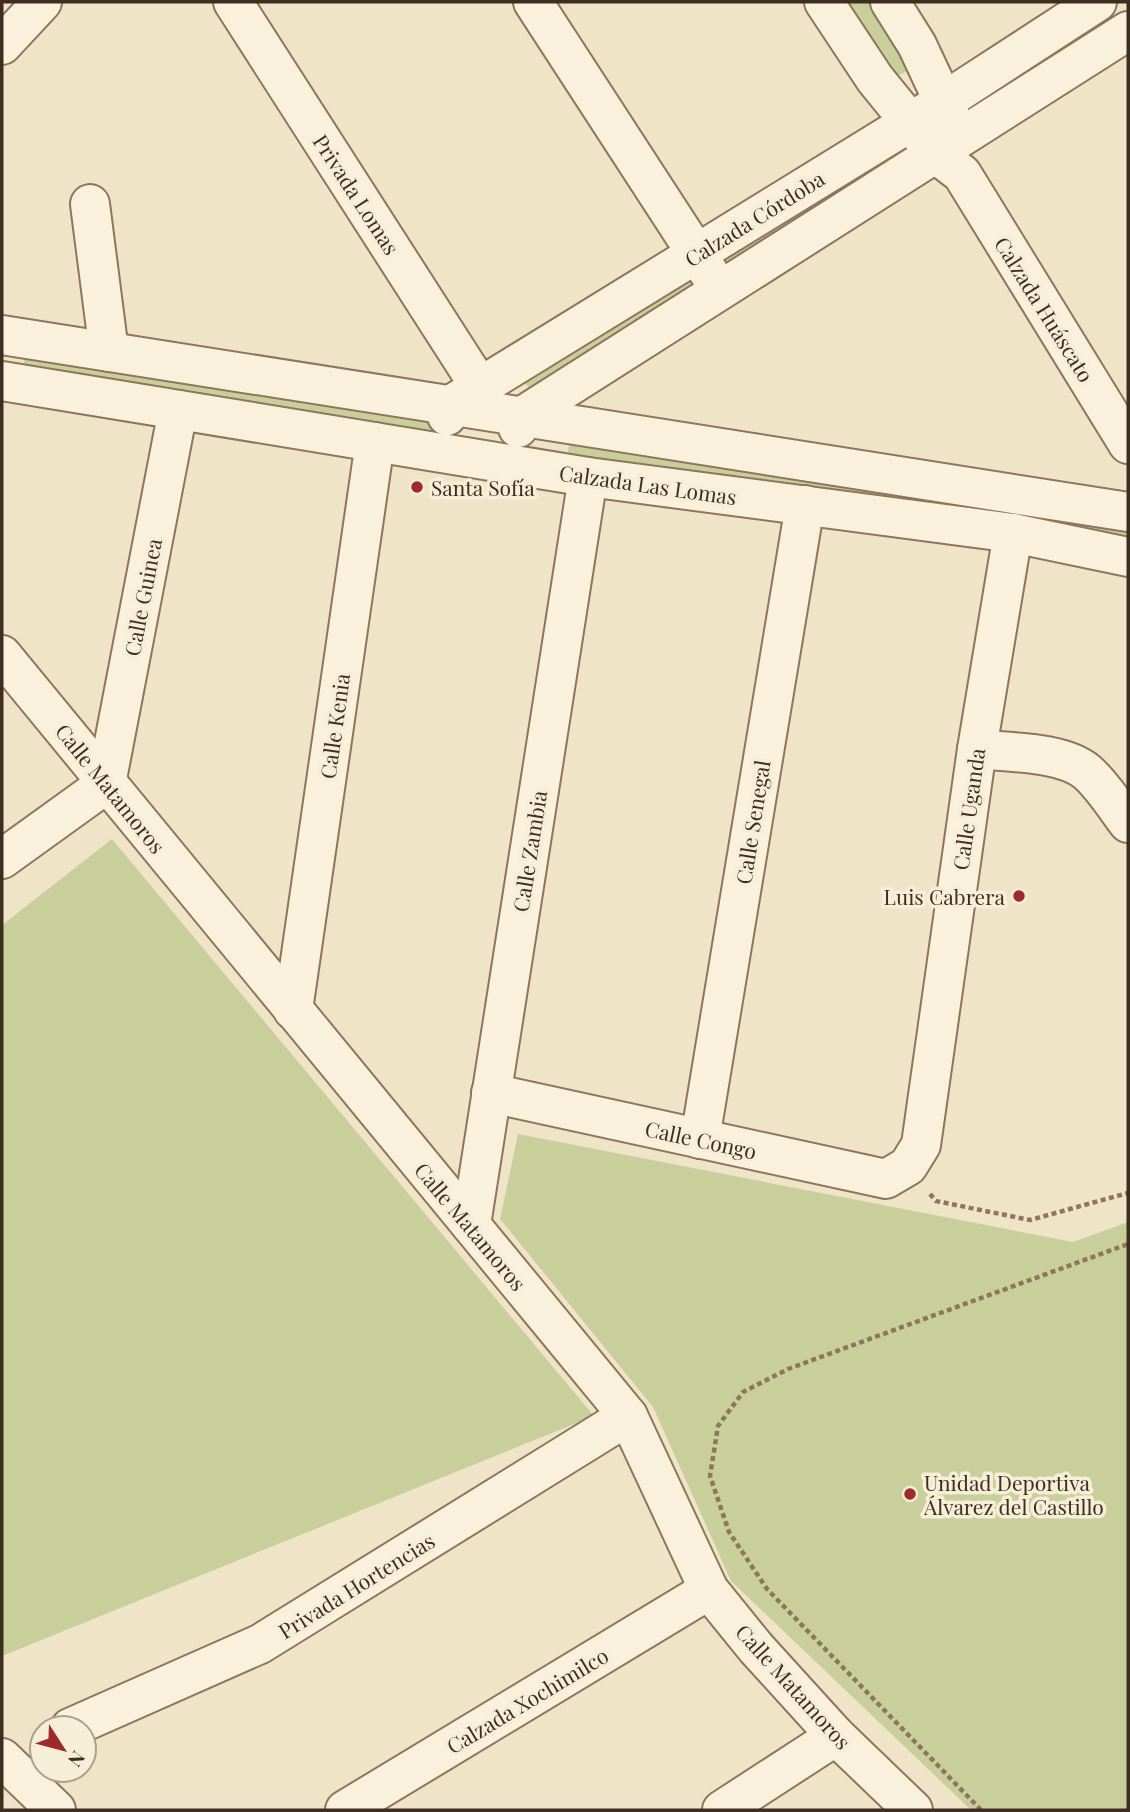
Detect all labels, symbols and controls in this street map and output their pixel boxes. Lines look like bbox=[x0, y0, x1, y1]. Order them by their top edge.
street label: Privada Lomas bbox=[308, 128, 406, 260]
street label: Calzada Córdoba bbox=[679, 163, 830, 272]
street label: Calzada Huáscato bbox=[989, 231, 1101, 387]
street label: Calzada Las Lomas bbox=[558, 458, 738, 510]
place label: Santa Sofía bbox=[431, 473, 535, 501]
marker: Santa Sofía bbox=[409, 479, 425, 495]
street label: Calle Guinea bbox=[117, 535, 167, 658]
street label: Calle Kenia bbox=[313, 671, 355, 780]
street label: Calle Matamoros bbox=[50, 717, 172, 859]
street label: Calle Uganda bbox=[946, 746, 990, 872]
street label: Calle Senegal bbox=[728, 758, 776, 886]
street label: Calle Zambia bbox=[506, 788, 552, 914]
place label: Luis Cabrera bbox=[884, 882, 1006, 910]
marker: Luis Cabrera bbox=[1011, 888, 1027, 904]
street label: Calle Congo bbox=[643, 1114, 759, 1164]
street label: Calle Matamoros bbox=[409, 1156, 533, 1296]
place label: Unidad Deportiva Álvarez del Castillo bbox=[923, 1468, 1104, 1520]
marker: Unidad Deportiva Álvarez del Castillo bbox=[902, 1486, 918, 1502]
street label: Privada Hortencias bbox=[273, 1526, 439, 1644]
street label: Calle Matamoros bbox=[730, 1618, 858, 1754]
street label: Calzada Xochimilco bbox=[441, 1641, 613, 1759]
north arrow bbox=[28, 1714, 98, 1784]
text: N bbox=[63, 1746, 92, 1773]

